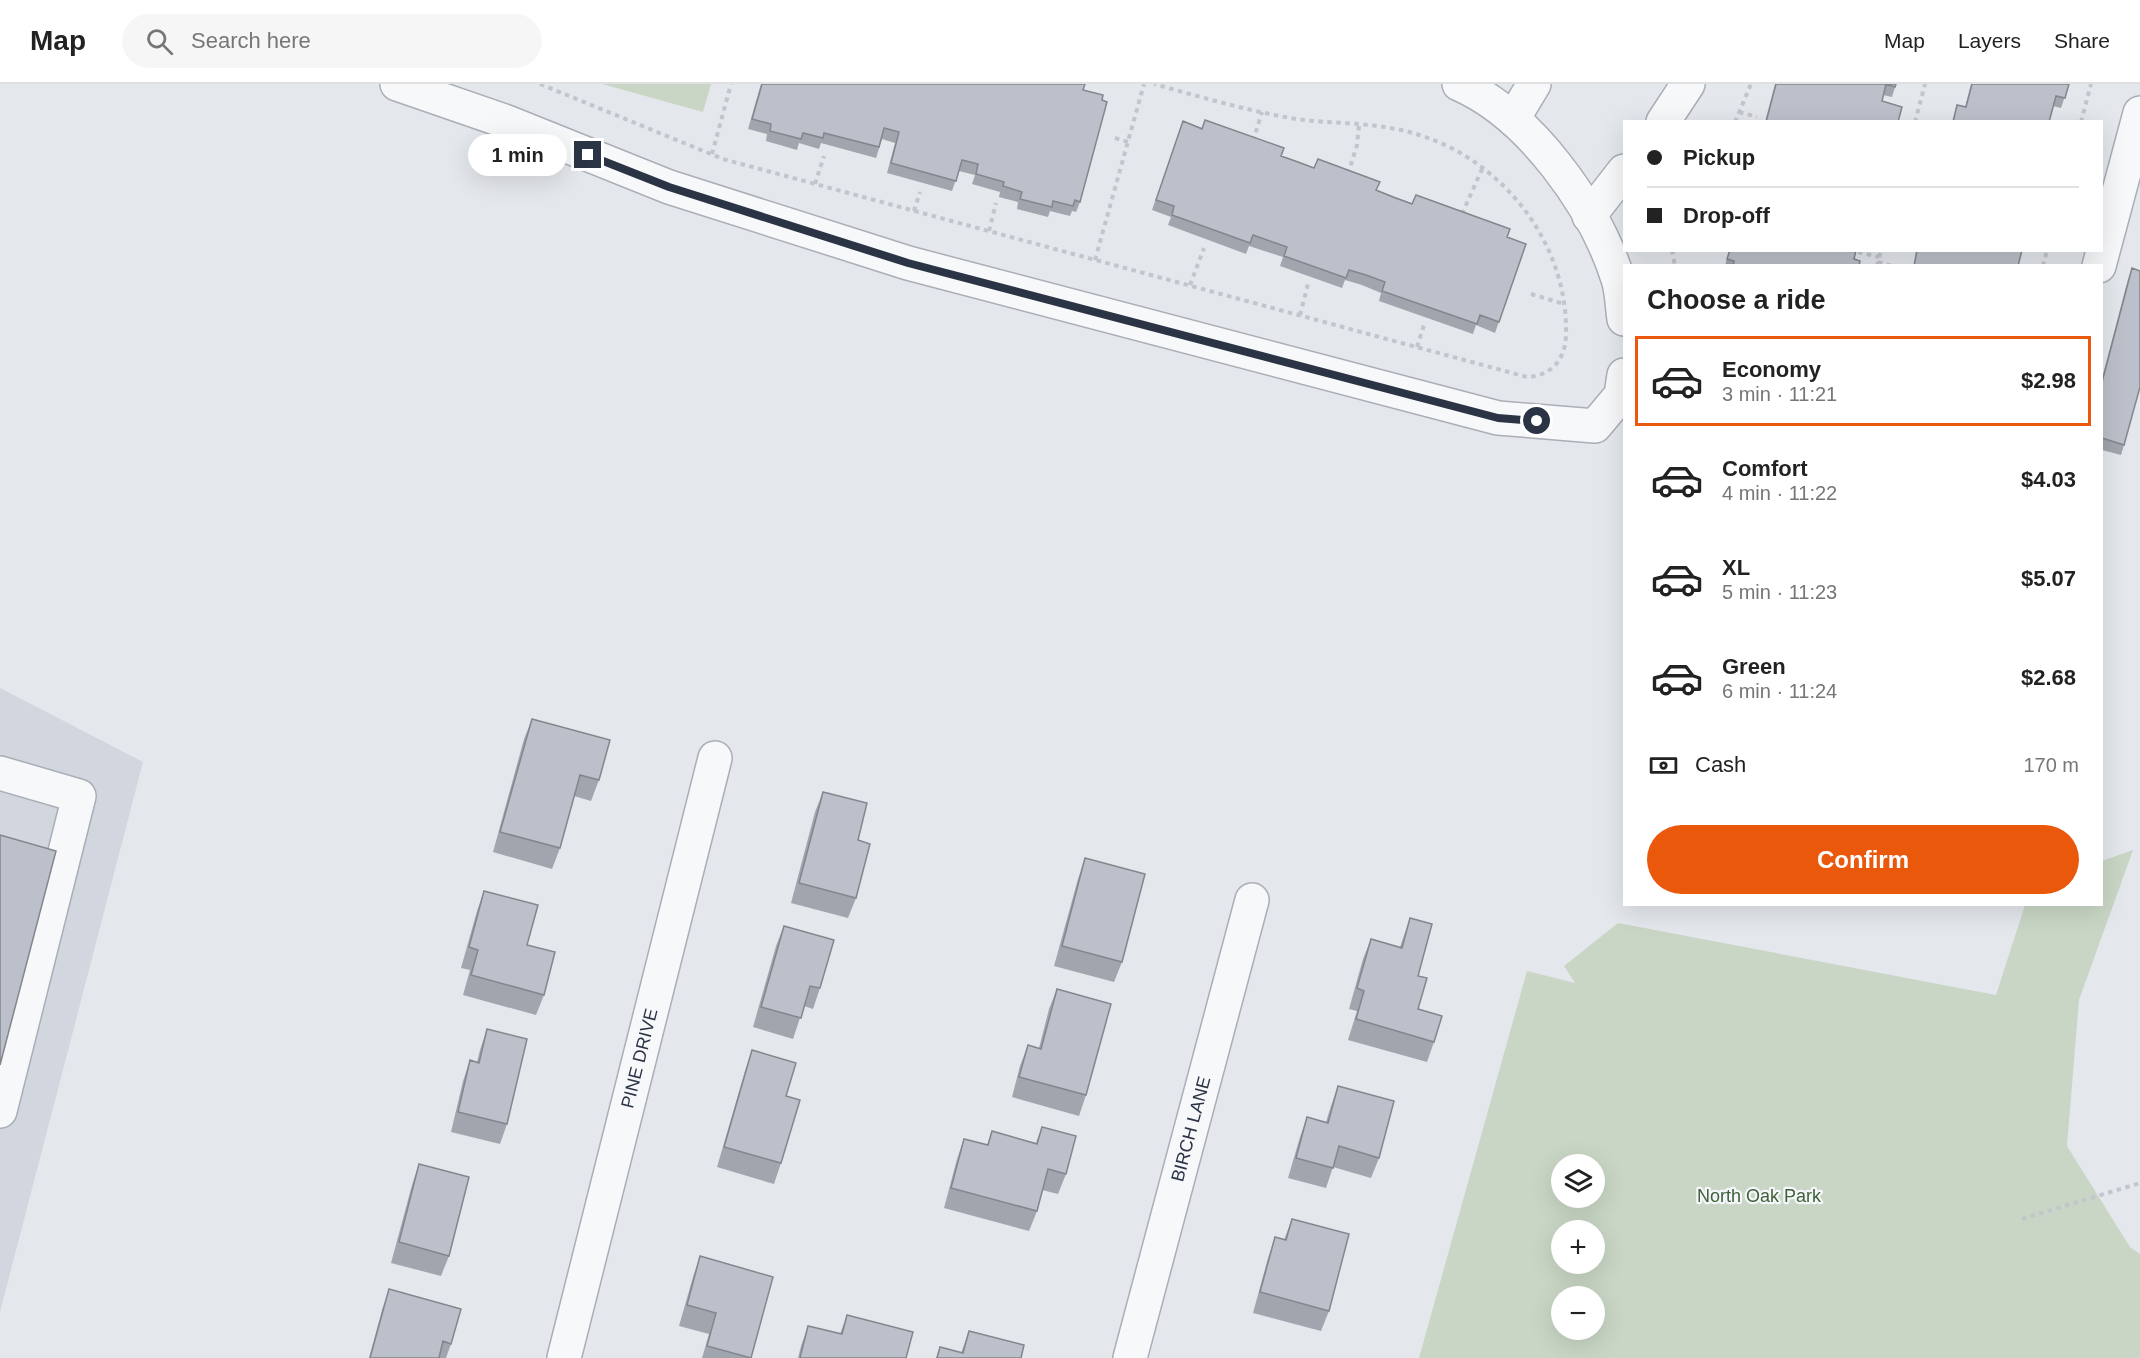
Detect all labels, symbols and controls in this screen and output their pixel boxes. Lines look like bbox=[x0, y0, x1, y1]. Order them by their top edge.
search box bbox=[122, 14, 542, 68]
text: Map bbox=[30, 25, 86, 56]
icon: search bbox=[143, 25, 176, 58]
text: Search here bbox=[191, 28, 311, 53]
text: Map bbox=[1884, 29, 1925, 52]
text: Layers bbox=[1958, 29, 2021, 52]
text: Share bbox=[2054, 29, 2110, 52]
callout: 1 min bbox=[468, 134, 567, 176]
route end bbox=[574, 141, 601, 168]
text: 1 min bbox=[491, 144, 544, 166]
text: Pickup bbox=[1683, 145, 1755, 170]
text: Drop-off bbox=[1683, 203, 1770, 228]
text: Choose a ride bbox=[1647, 285, 1826, 315]
icon: car bbox=[1650, 354, 1704, 408]
text: Economy bbox=[1722, 357, 1821, 382]
text: $2.98 bbox=[2021, 368, 2076, 393]
text: 3 min · 11:21 bbox=[1722, 383, 1837, 405]
route start bbox=[1523, 407, 1550, 434]
icon: car bbox=[1650, 453, 1704, 507]
text: Comfort bbox=[1722, 456, 1808, 481]
text: $4.03 bbox=[2021, 467, 2076, 492]
text: 4 min · 11:22 bbox=[1722, 482, 1837, 504]
icon: car bbox=[1650, 552, 1704, 606]
text: XL bbox=[1722, 555, 1750, 580]
text: $5.07 bbox=[2021, 566, 2076, 591]
text: 5 min · 11:23 bbox=[1722, 581, 1837, 603]
icon: car bbox=[1650, 651, 1704, 705]
text: Green bbox=[1722, 654, 1786, 679]
text: $2.68 bbox=[2021, 665, 2076, 690]
text: 6 min · 11:24 bbox=[1722, 680, 1837, 702]
icon: cash bbox=[1647, 749, 1680, 782]
text: Cash bbox=[1695, 752, 1746, 777]
text: 170 m bbox=[2023, 754, 2079, 776]
button: Confirm bbox=[1647, 825, 2079, 894]
street label: PINE DRIVE bbox=[617, 1006, 662, 1110]
street label: BIRCH LANE bbox=[1167, 1074, 1215, 1184]
map controls bbox=[1551, 1154, 1605, 1340]
button: layers bbox=[1551, 1154, 1605, 1208]
park label: North Oak Park bbox=[1697, 1186, 1822, 1206]
button: + bbox=[1551, 1220, 1605, 1274]
button: − bbox=[1551, 1286, 1605, 1340]

